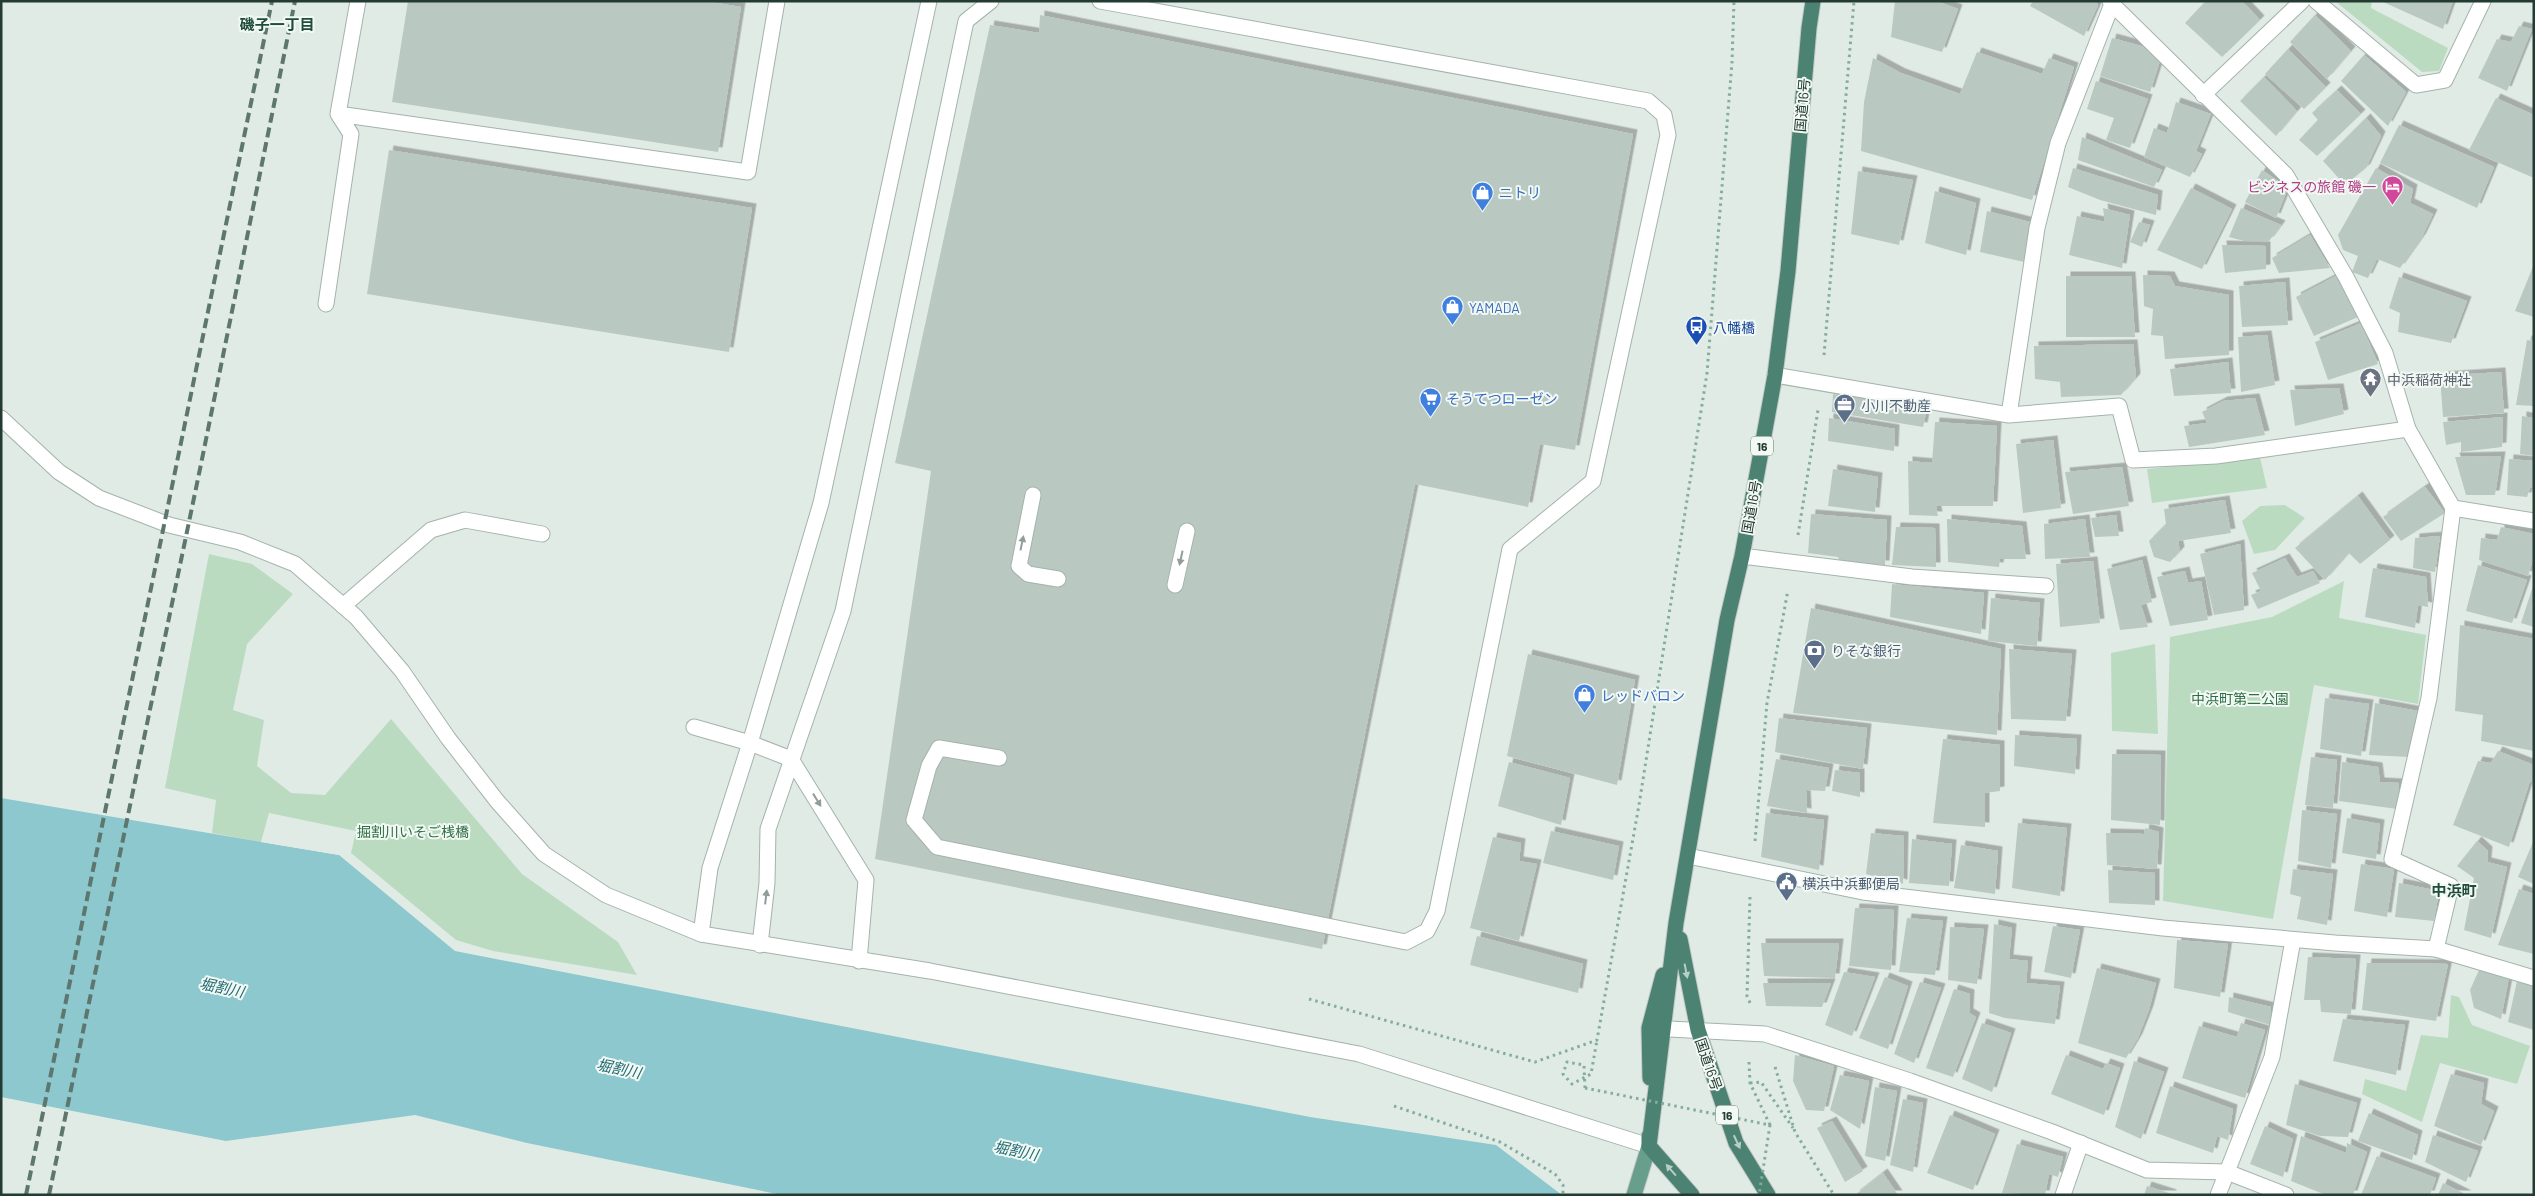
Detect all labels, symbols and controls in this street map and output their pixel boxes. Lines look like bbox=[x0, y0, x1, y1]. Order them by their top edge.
district label: 磯子一丁目 bbox=[239, 15, 315, 33]
street label: 国道16号 bbox=[1791, 77, 1813, 133]
hotel icon: ビジネスの旅館 磯一 bbox=[2380, 174, 2404, 205]
place label: ビジネスの旅館 磯一 bbox=[2247, 178, 2376, 195]
shop icon: ニトリ bbox=[1471, 180, 1495, 211]
place label: ニトリ bbox=[1499, 184, 1541, 201]
shop icon: YAMADA bbox=[1441, 295, 1465, 326]
place label: YAMADA bbox=[1469, 299, 1520, 316]
bus stop icon: 八幡橋 bbox=[1685, 315, 1709, 346]
place label: 八幡橋 bbox=[1713, 319, 1755, 336]
temple icon: 中浜稲荷神社 bbox=[2359, 367, 2383, 398]
place label: 中浜稲荷神社 bbox=[2387, 371, 2471, 388]
supermarket icon: そうてつローゼン bbox=[1418, 386, 1442, 417]
place label: そうてつローゼン bbox=[1446, 390, 1558, 407]
office icon: 小川不動産 bbox=[1833, 393, 1857, 424]
place label: 小川不動産 bbox=[1861, 397, 1931, 414]
road number: 16 bbox=[1751, 436, 1773, 456]
street label: 国道16号 bbox=[1738, 479, 1764, 535]
one-way arrow bbox=[1018, 535, 1026, 550]
one-way arrow bbox=[1177, 550, 1185, 565]
bank icon: りそな銀行 bbox=[1803, 638, 1827, 669]
place label: りそな銀行 bbox=[1831, 642, 1901, 659]
shop icon: レッドバロン bbox=[1573, 683, 1597, 714]
place label: レッドバロン bbox=[1601, 687, 1685, 704]
park label: 中浜町第二公園 bbox=[2191, 690, 2289, 707]
one-way arrow bbox=[812, 794, 821, 807]
park label: 掘割川いそご桟橋 bbox=[357, 823, 469, 840]
public building icon: 横浜中浜郵便局 bbox=[1774, 871, 1798, 902]
place label: 横浜中浜郵便局 bbox=[1802, 875, 1900, 892]
district label: 中浜町 bbox=[2431, 881, 2477, 899]
one-way arrow bbox=[762, 888, 770, 904]
one-way arrow bbox=[1682, 963, 1690, 978]
water label: 堀割川 bbox=[198, 974, 248, 1001]
street label: 国道16号 bbox=[1692, 1036, 1726, 1092]
water label: 堀割川 bbox=[595, 1055, 645, 1082]
road number: 16 bbox=[1716, 1106, 1738, 1124]
one-way arrow bbox=[1733, 1135, 1741, 1149]
water label: 堀割川 bbox=[992, 1137, 1042, 1164]
one-way arrow bbox=[1665, 1165, 1677, 1177]

